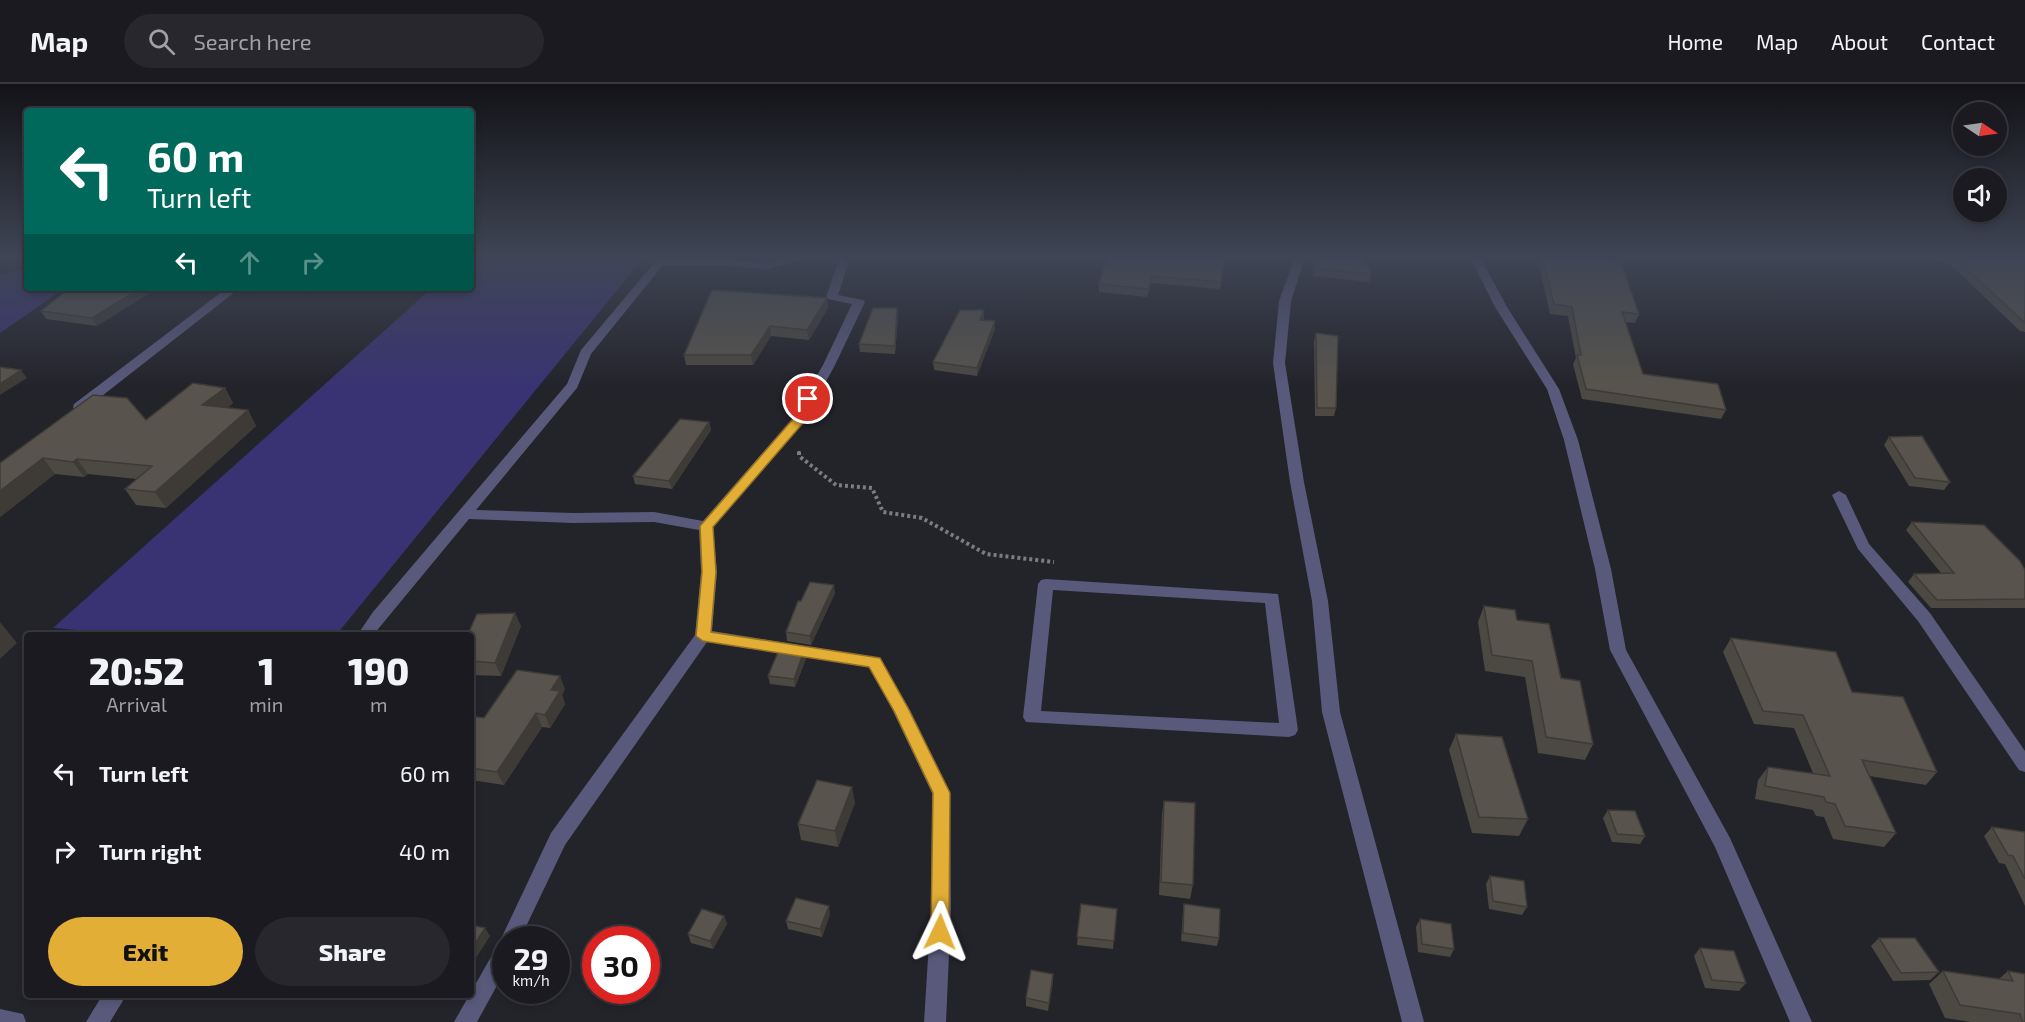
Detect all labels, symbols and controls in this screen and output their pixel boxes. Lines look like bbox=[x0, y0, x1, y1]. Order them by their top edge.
search box bbox=[124, 14, 544, 68]
text: Map bbox=[30, 24, 88, 58]
icon: search bbox=[145, 25, 178, 58]
text: Search here bbox=[193, 28, 312, 54]
text: Home bbox=[1667, 29, 1723, 54]
text: Map bbox=[1756, 29, 1798, 54]
text: About bbox=[1831, 29, 1888, 54]
text: Contact bbox=[1921, 29, 1995, 54]
north arrow bbox=[1953, 102, 2007, 156]
map controls bbox=[1953, 102, 2007, 222]
text: 60 m bbox=[147, 130, 244, 180]
icon: left bbox=[48, 132, 126, 210]
button: sound bbox=[1953, 168, 2007, 222]
text: Turn left bbox=[147, 181, 251, 213]
icon: left bbox=[170, 246, 203, 279]
icon: ahead bbox=[233, 246, 266, 279]
icon: right bbox=[296, 246, 329, 279]
pin bbox=[782, 373, 833, 424]
icon: arrive bbox=[791, 382, 824, 415]
text: 20:52 bbox=[89, 649, 184, 692]
text: 1 bbox=[258, 649, 274, 692]
text: 190 bbox=[348, 649, 409, 692]
text: Arrival bbox=[106, 692, 167, 716]
text: min bbox=[249, 692, 283, 716]
text: m bbox=[370, 692, 387, 716]
icon: left bbox=[48, 757, 81, 790]
text: Turn left bbox=[99, 760, 188, 786]
text: 60 m bbox=[400, 760, 450, 786]
icon: right bbox=[48, 835, 81, 868]
text: Turn right bbox=[99, 838, 201, 864]
text: 40 m bbox=[399, 838, 450, 864]
position arrow bbox=[908, 900, 972, 964]
button: Exit bbox=[48, 917, 243, 986]
button: Share bbox=[255, 917, 450, 986]
speed limit sign: 30 bbox=[582, 926, 660, 1004]
text: 29 bbox=[513, 940, 549, 976]
text: km/h bbox=[512, 971, 550, 989]

